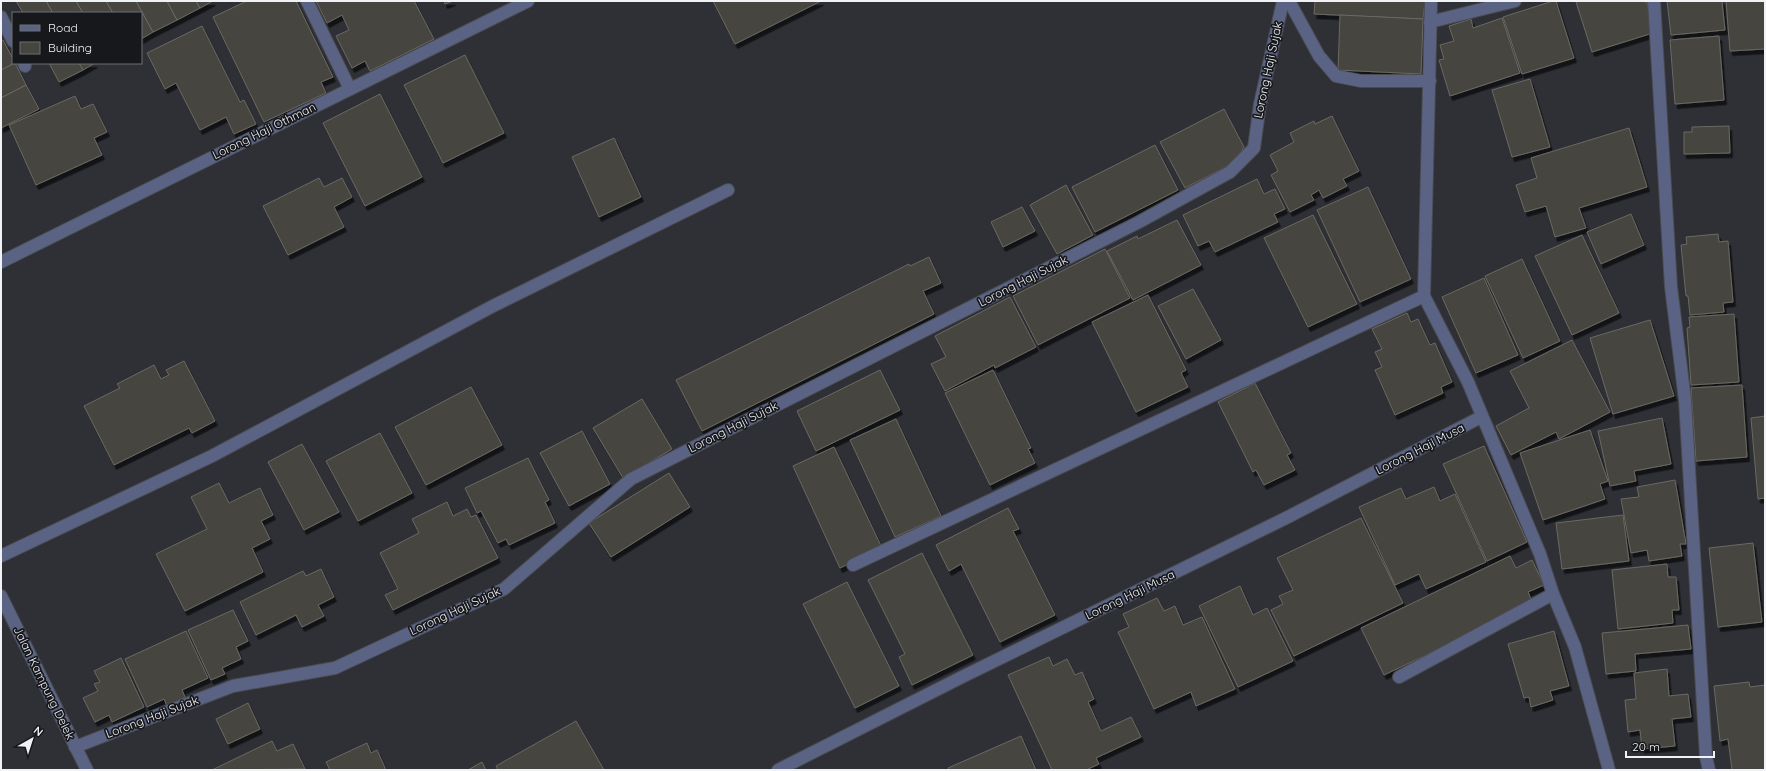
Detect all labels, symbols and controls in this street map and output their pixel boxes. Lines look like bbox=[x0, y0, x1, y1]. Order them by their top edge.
legend bbox=[12, 12, 142, 64]
text: Road bbox=[48, 20, 78, 35]
street label: Lorong Haji Sujak bbox=[1250, 20, 1285, 120]
text: Building bbox=[48, 40, 92, 55]
street label: Lorong Haji Othman bbox=[210, 99, 318, 162]
street label: Lorong Haji Sujak bbox=[976, 252, 1070, 310]
street label: Lorong Haji Sujak bbox=[686, 398, 780, 456]
street label: Lorong Haji Musa bbox=[1373, 420, 1467, 477]
street label: Lorong Haji Musa bbox=[1083, 566, 1177, 623]
street label: Lorong Haji Sujak bbox=[407, 583, 503, 638]
street label: Jalan Kampung Delek bbox=[11, 624, 78, 742]
street label: Lorong Haji Sujak bbox=[103, 692, 200, 741]
north arrow bbox=[12, 719, 52, 759]
text: N bbox=[31, 723, 46, 739]
scale bar bbox=[1626, 733, 1714, 759]
text: 20 m bbox=[1632, 739, 1660, 754]

